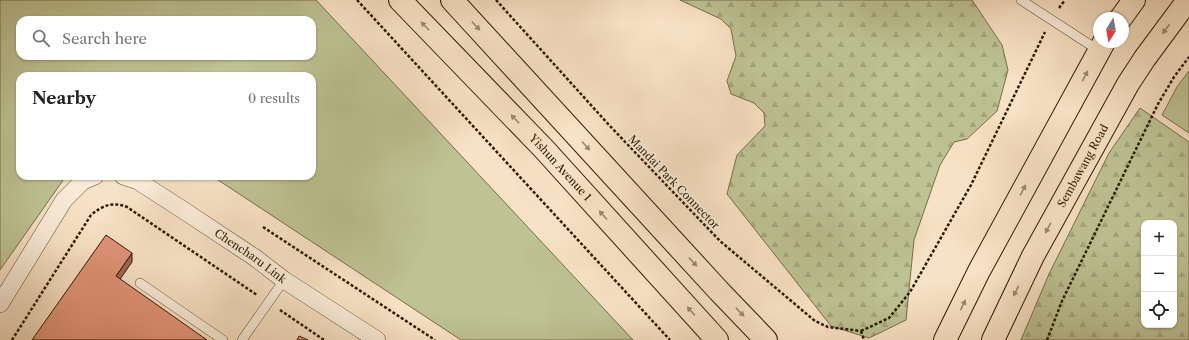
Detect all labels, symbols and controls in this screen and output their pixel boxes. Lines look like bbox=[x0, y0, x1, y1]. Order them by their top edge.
north arrow bbox=[1093, 12, 1129, 48]
search box bbox=[16, 16, 316, 60]
one-way arrow bbox=[420, 21, 430, 31]
one-way arrow bbox=[471, 21, 481, 31]
one-way arrow bbox=[1162, 23, 1171, 34]
icon: search bbox=[30, 27, 52, 49]
text: Search here bbox=[62, 29, 147, 48]
one-way arrow bbox=[1081, 70, 1088, 81]
text: Nearby bbox=[32, 88, 96, 108]
text: 0 results bbox=[248, 90, 300, 106]
one-way arrow bbox=[510, 114, 520, 124]
street label: Sembawang Road bbox=[1054, 122, 1111, 210]
street label: Yishun Avenue 1 bbox=[526, 130, 595, 204]
street label: Mandai Park Connector bbox=[625, 132, 723, 232]
one-way arrow bbox=[581, 141, 591, 151]
one-way arrow bbox=[1020, 184, 1026, 196]
one-way arrow bbox=[599, 210, 608, 220]
map controls bbox=[1141, 220, 1177, 328]
button: + bbox=[1141, 220, 1177, 256]
one-way arrow bbox=[1045, 222, 1051, 234]
street label: Chencharu Link bbox=[212, 226, 290, 287]
button: − bbox=[1141, 256, 1177, 292]
one-way arrow bbox=[688, 257, 697, 268]
one-way arrow bbox=[1013, 285, 1019, 297]
button: locate bbox=[1141, 292, 1177, 328]
one-way arrow bbox=[959, 299, 966, 311]
one-way arrow bbox=[686, 306, 695, 316]
one-way arrow bbox=[735, 307, 745, 317]

